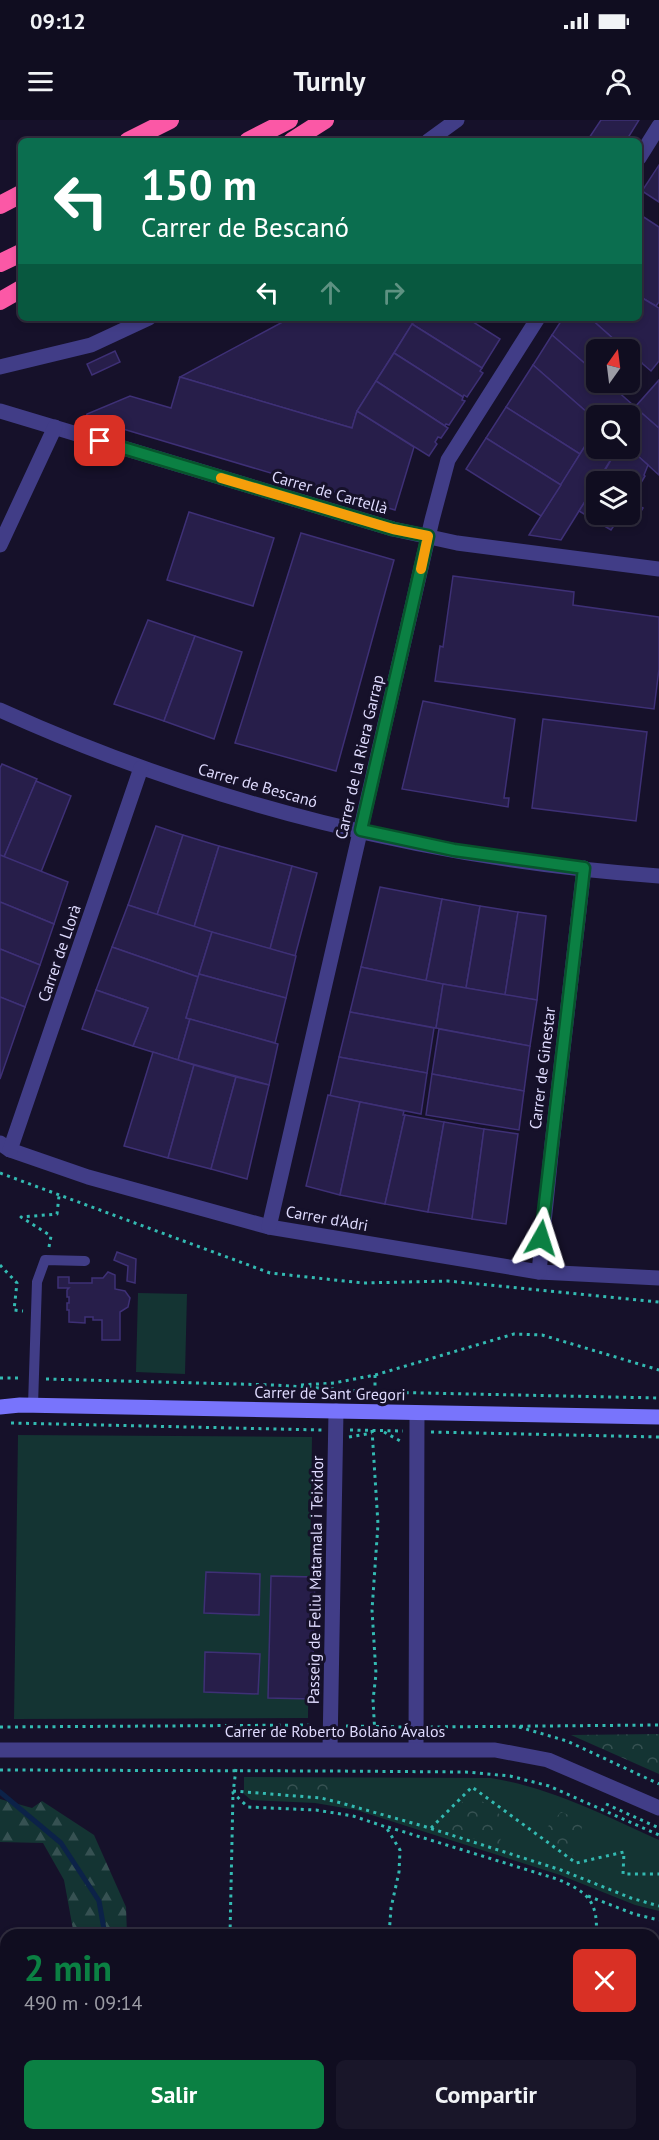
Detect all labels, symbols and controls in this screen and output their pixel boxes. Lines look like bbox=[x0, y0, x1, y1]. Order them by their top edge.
text: 09:12 bbox=[30, 7, 86, 35]
text: Turnly bbox=[293, 64, 366, 98]
icon: menu bbox=[24, 65, 57, 98]
icon: person bbox=[602, 65, 635, 98]
text: 150 m bbox=[141, 157, 257, 212]
icon: left bbox=[42, 162, 120, 240]
text: Carrer de Bescanó bbox=[141, 210, 349, 244]
icon: left bbox=[251, 276, 284, 309]
icon: ahead bbox=[314, 276, 347, 309]
icon: right bbox=[377, 276, 410, 309]
north arrow bbox=[586, 339, 640, 393]
map controls bbox=[586, 339, 640, 525]
button: search bbox=[586, 405, 640, 459]
pin bbox=[74, 415, 125, 466]
icon: arrive bbox=[83, 424, 116, 457]
street label: Carrer de Cartellà bbox=[270, 466, 390, 518]
button: layers bbox=[586, 471, 640, 525]
street label: Carrer de la Riera Garrap bbox=[330, 673, 388, 841]
street label: Carrer de Bescanó bbox=[196, 758, 320, 812]
street label: Carrer de Llorà bbox=[33, 902, 85, 1004]
street label: Carrer de Ginestar bbox=[525, 1005, 559, 1130]
street label: Carrer d'Adri bbox=[284, 1201, 370, 1235]
position arrow bbox=[509, 1206, 573, 1270]
street label: Carrer de Sant Gregori bbox=[254, 1382, 406, 1404]
street label: Passeig de Feliu Matamala i Teixidor bbox=[303, 1455, 327, 1704]
street label: Carrer de Roberto Bolaño Ávalos bbox=[225, 1721, 446, 1741]
text: 2 min bbox=[24, 1944, 112, 1991]
button: close bbox=[573, 1949, 636, 2012]
text: 490 m · 09:14 bbox=[24, 1990, 142, 2016]
button: Salir bbox=[24, 2060, 324, 2129]
button: Compartir bbox=[336, 2060, 636, 2129]

